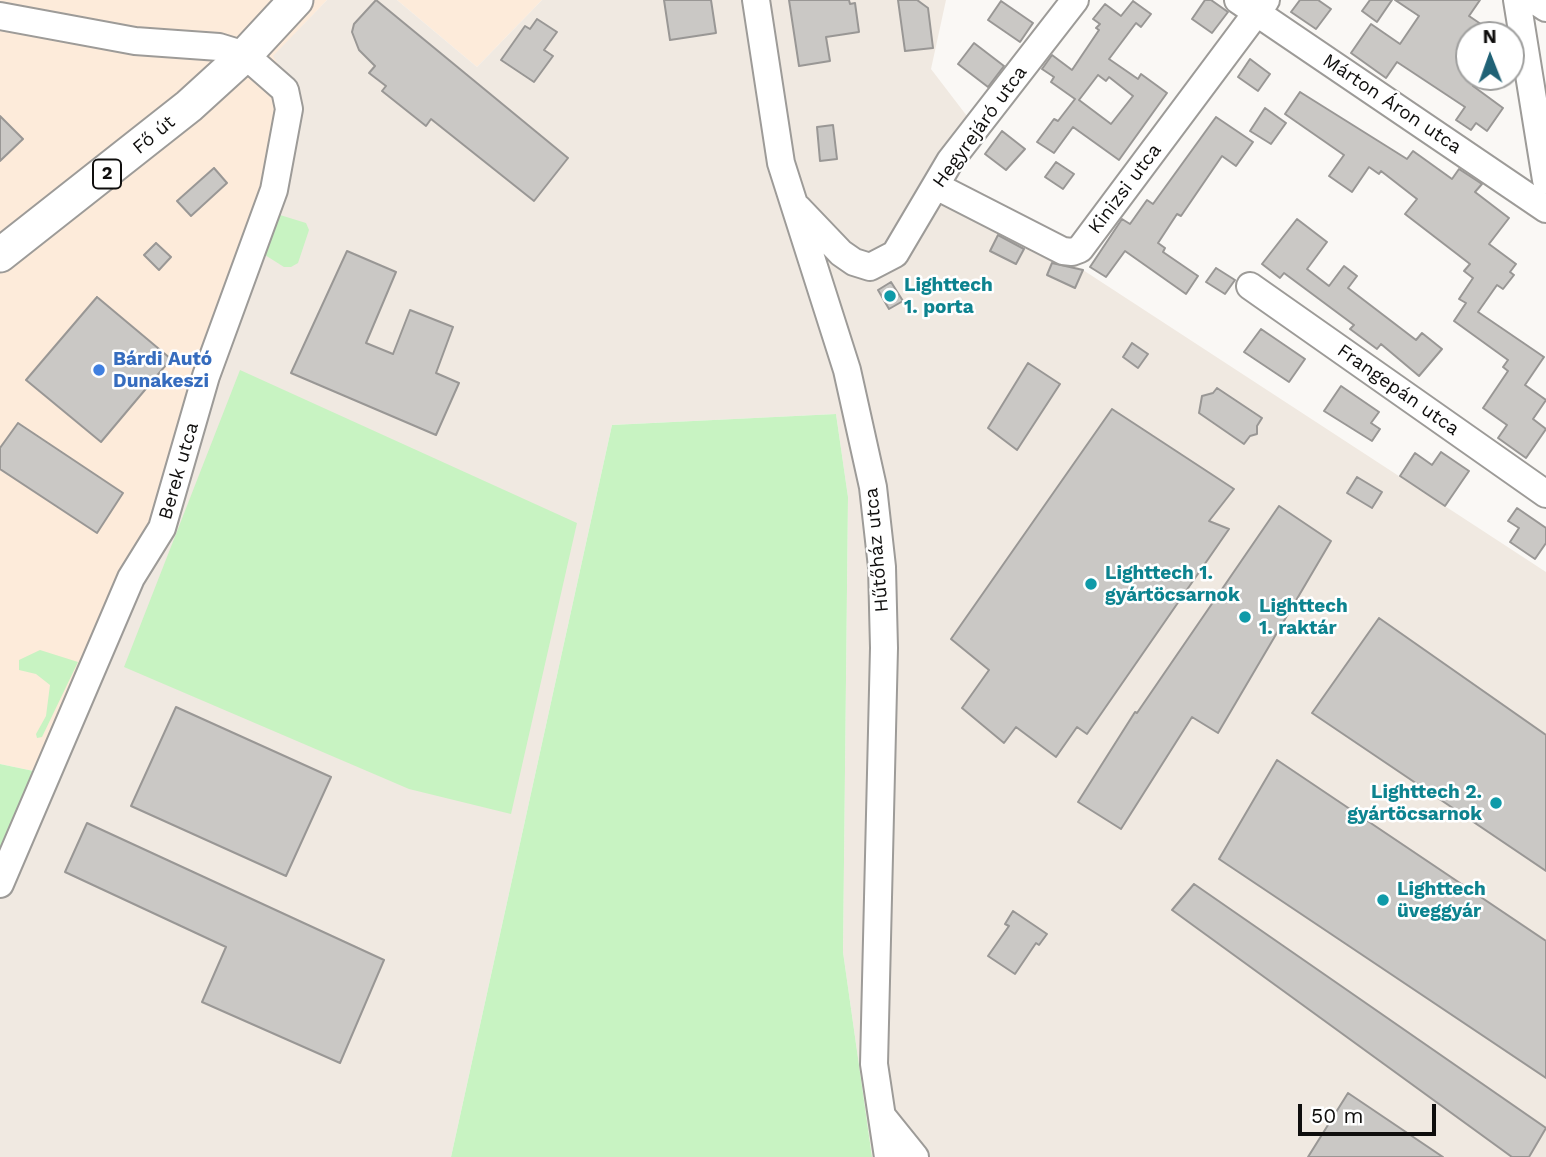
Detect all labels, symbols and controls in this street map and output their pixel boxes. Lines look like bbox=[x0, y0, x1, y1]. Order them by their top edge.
north arrow bbox=[1455, 21, 1525, 91]
text: N bbox=[1482, 25, 1497, 48]
street label: Márton Áron utca bbox=[1318, 49, 1466, 159]
street label: Hegyrejáró utca bbox=[928, 62, 1032, 192]
street label: Fő út bbox=[128, 111, 180, 159]
street label: Kinizsi utca bbox=[1084, 139, 1166, 239]
road number: 2 bbox=[93, 160, 121, 188]
place label: Lighttech 1. porta bbox=[904, 274, 993, 318]
marker: Lighttech 1. porta bbox=[882, 288, 898, 304]
street label: Frangepán utca bbox=[1333, 339, 1463, 441]
place label: Bárdi Autó Dunakeszi bbox=[113, 348, 212, 392]
marker: Bárdi Autó Dunakeszi bbox=[91, 362, 107, 378]
street label: Berek utca bbox=[154, 420, 204, 522]
street label: Hűtőház utca bbox=[860, 487, 894, 613]
place label: Lighttech 1. gyártöcsarnok bbox=[1105, 562, 1240, 606]
marker: Lighttech 1. gyártöcsarnok bbox=[1083, 576, 1099, 592]
place label: Lighttech 1. raktár bbox=[1259, 595, 1348, 639]
marker: Lighttech 1. raktár bbox=[1237, 609, 1253, 625]
place label: Lighttech 2. gyártöcsarnok bbox=[1347, 781, 1482, 825]
marker: Lighttech 2. gyártöcsarnok bbox=[1488, 795, 1504, 811]
place label: Lighttech üveggyár bbox=[1397, 878, 1486, 922]
marker: Lighttech üveggyár bbox=[1375, 892, 1391, 908]
scale bar bbox=[1301, 1090, 1439, 1134]
text: 50 m bbox=[1311, 1103, 1363, 1128]

